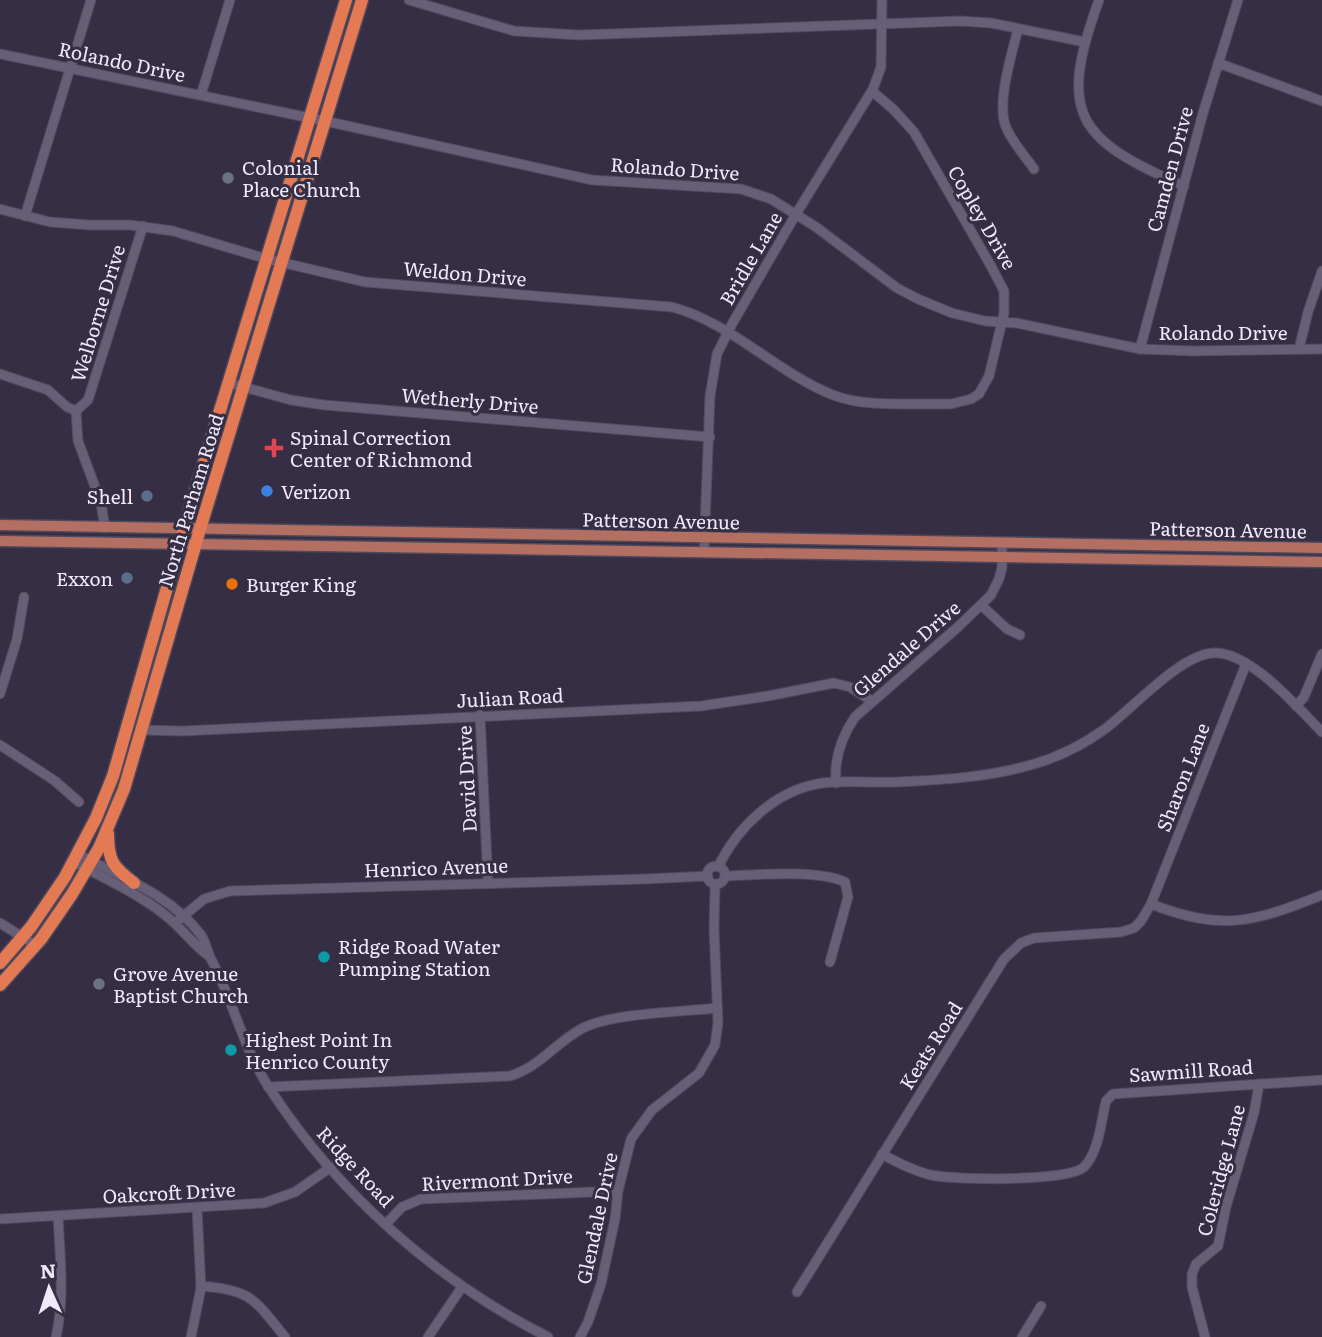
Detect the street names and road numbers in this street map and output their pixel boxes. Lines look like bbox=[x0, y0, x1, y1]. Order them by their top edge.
street label: Rolando Drive bbox=[56, 34, 188, 88]
street label: Camden Drive bbox=[1139, 103, 1199, 235]
street label: Rolando Drive bbox=[610, 150, 741, 186]
street label: Copley Drive bbox=[942, 160, 1024, 274]
street label: Bridle Lane bbox=[712, 206, 788, 310]
street label: Welborne Drive bbox=[63, 241, 131, 385]
street label: Weldon Drive bbox=[402, 254, 528, 292]
street label: Rolando Drive bbox=[1158, 318, 1288, 346]
street label: Wetherly Drive bbox=[400, 380, 540, 420]
street label: North Parham Road bbox=[150, 410, 230, 590]
street label: Patterson Avenue bbox=[582, 505, 740, 535]
street label: Patterson Avenue bbox=[1149, 514, 1307, 544]
street label: Glendale Drive bbox=[846, 593, 966, 703]
street label: Julian Road bbox=[456, 680, 565, 714]
street label: Sharon Lane bbox=[1148, 718, 1216, 836]
street label: David Drive bbox=[449, 725, 483, 833]
street label: Henrico Avenue bbox=[363, 850, 509, 884]
street label: Keats Road bbox=[892, 995, 968, 1095]
street label: Sawmill Road bbox=[1128, 1052, 1254, 1088]
street label: Coleridge Lane bbox=[1189, 1101, 1251, 1239]
street label: Ridge Road bbox=[311, 1119, 401, 1213]
street label: Glendale Drive bbox=[568, 1149, 624, 1287]
street label: Rivermont Drive bbox=[421, 1161, 574, 1197]
street label: Oakcroft Drive bbox=[102, 1175, 236, 1209]

